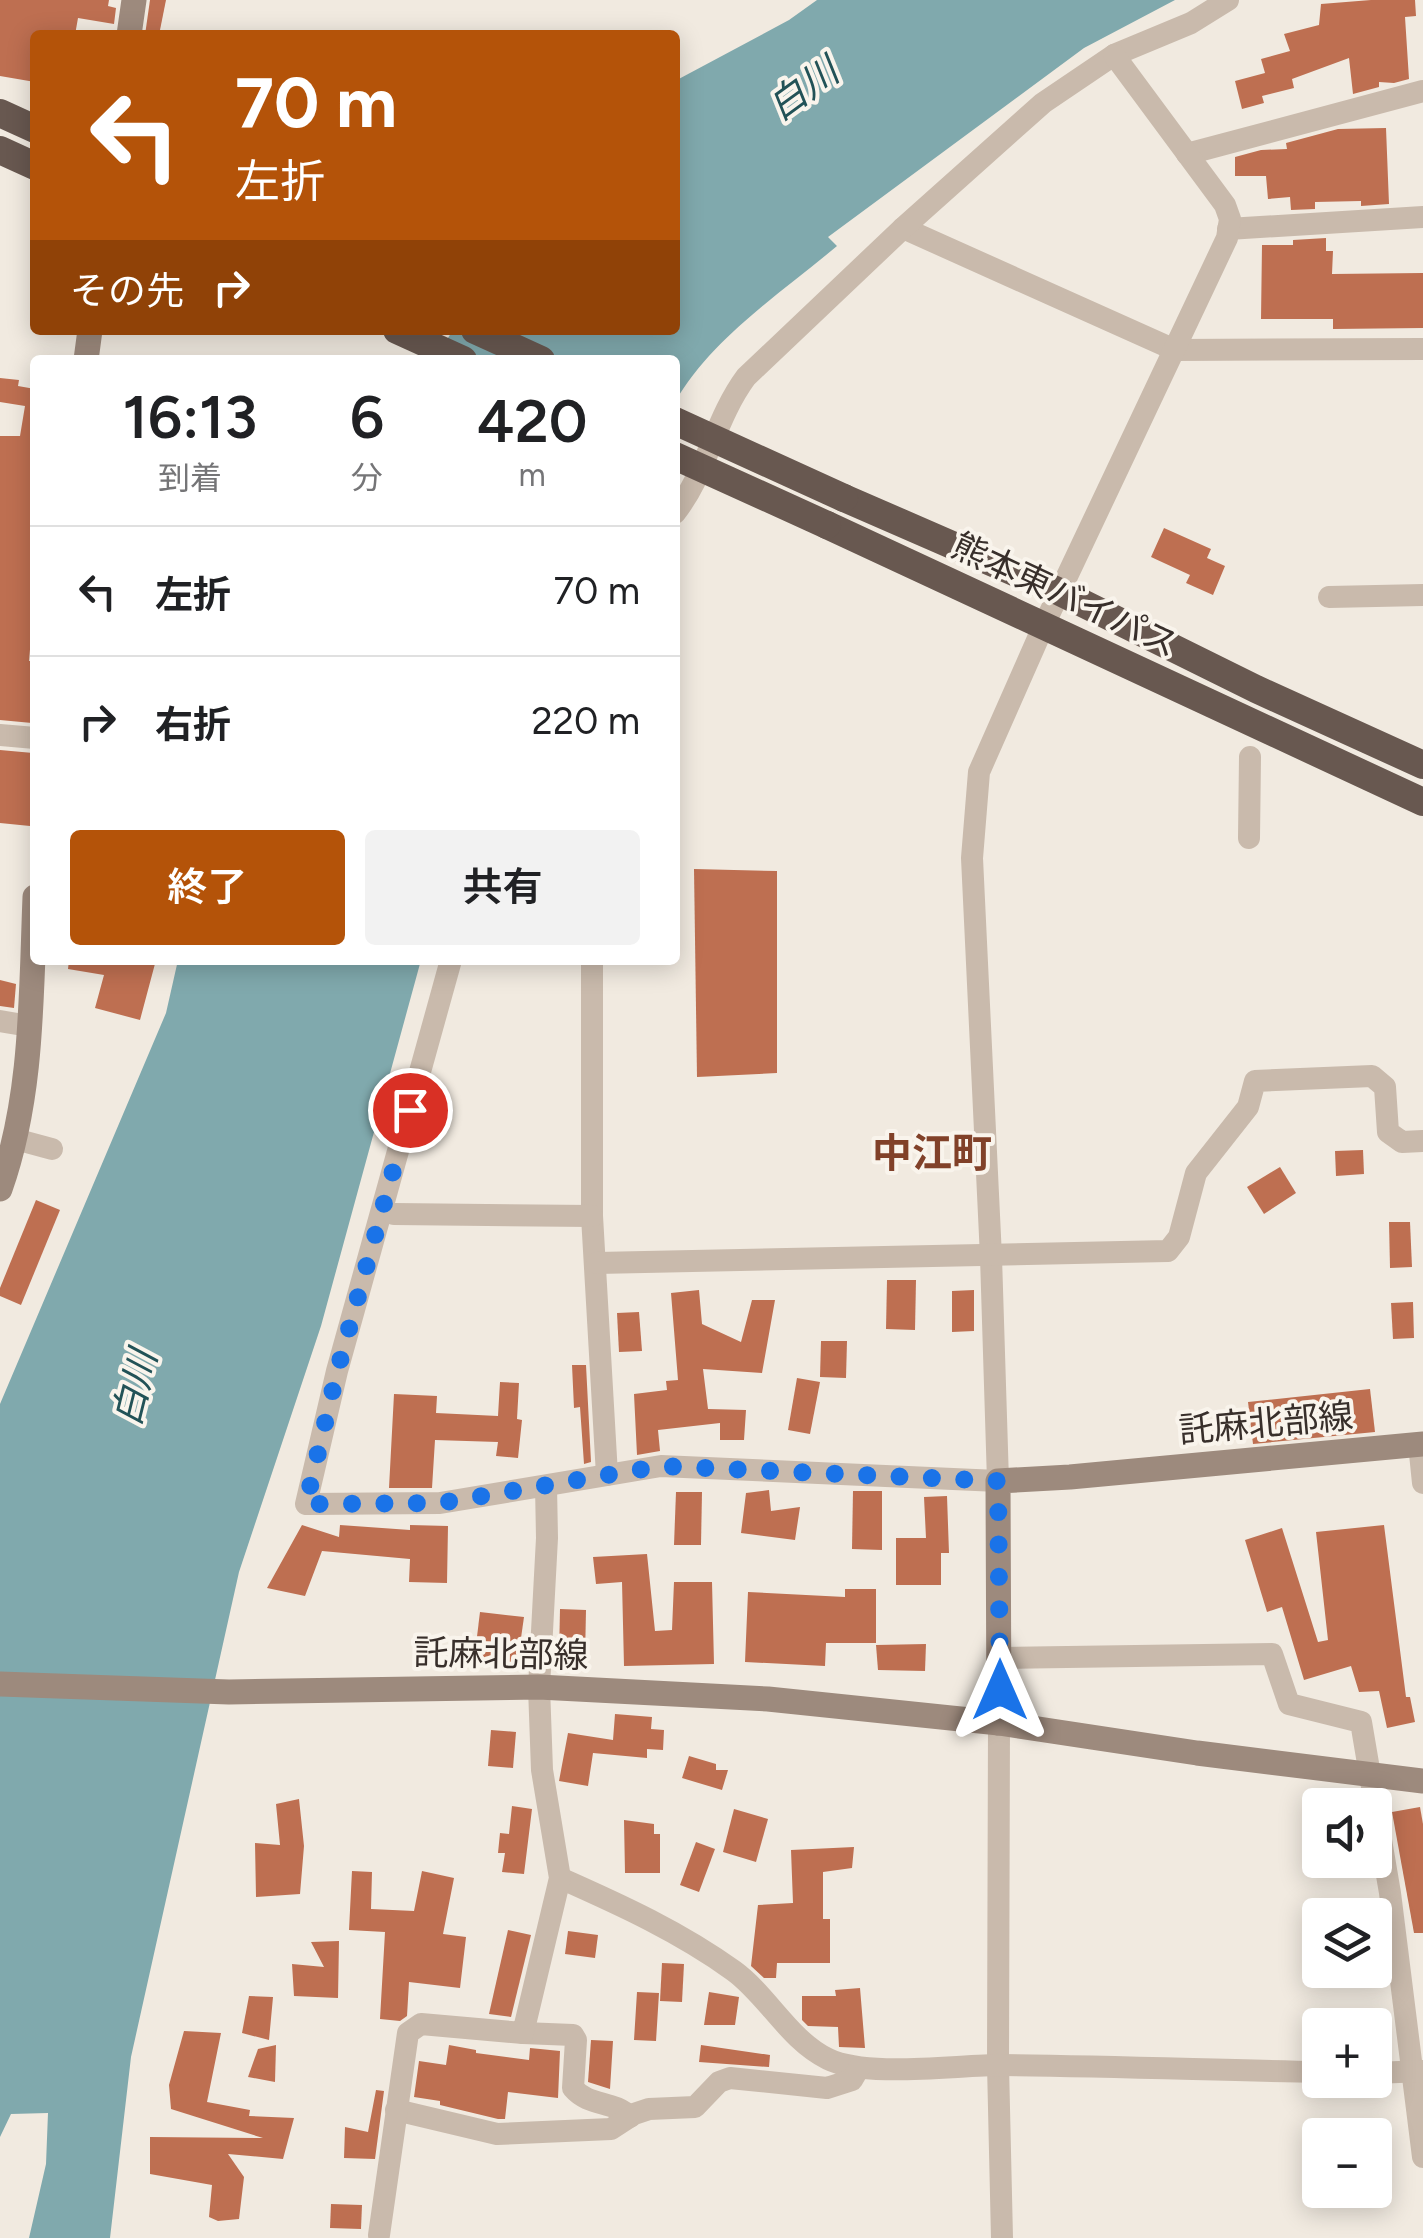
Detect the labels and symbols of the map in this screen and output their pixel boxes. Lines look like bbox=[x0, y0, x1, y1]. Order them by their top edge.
water label: 白川 bbox=[759, 46, 850, 130]
street label: 熊本東バイパス bbox=[945, 524, 1185, 666]
pin bbox=[368, 1068, 453, 1153]
district label: 中江町 bbox=[872, 1129, 992, 1177]
water label: 白川 bbox=[103, 1342, 167, 1430]
street label: 託麻北部線 bbox=[1177, 1394, 1355, 1452]
street label: 託麻北部線 bbox=[413, 1631, 589, 1677]
position arrow bbox=[948, 1638, 1052, 1742]

